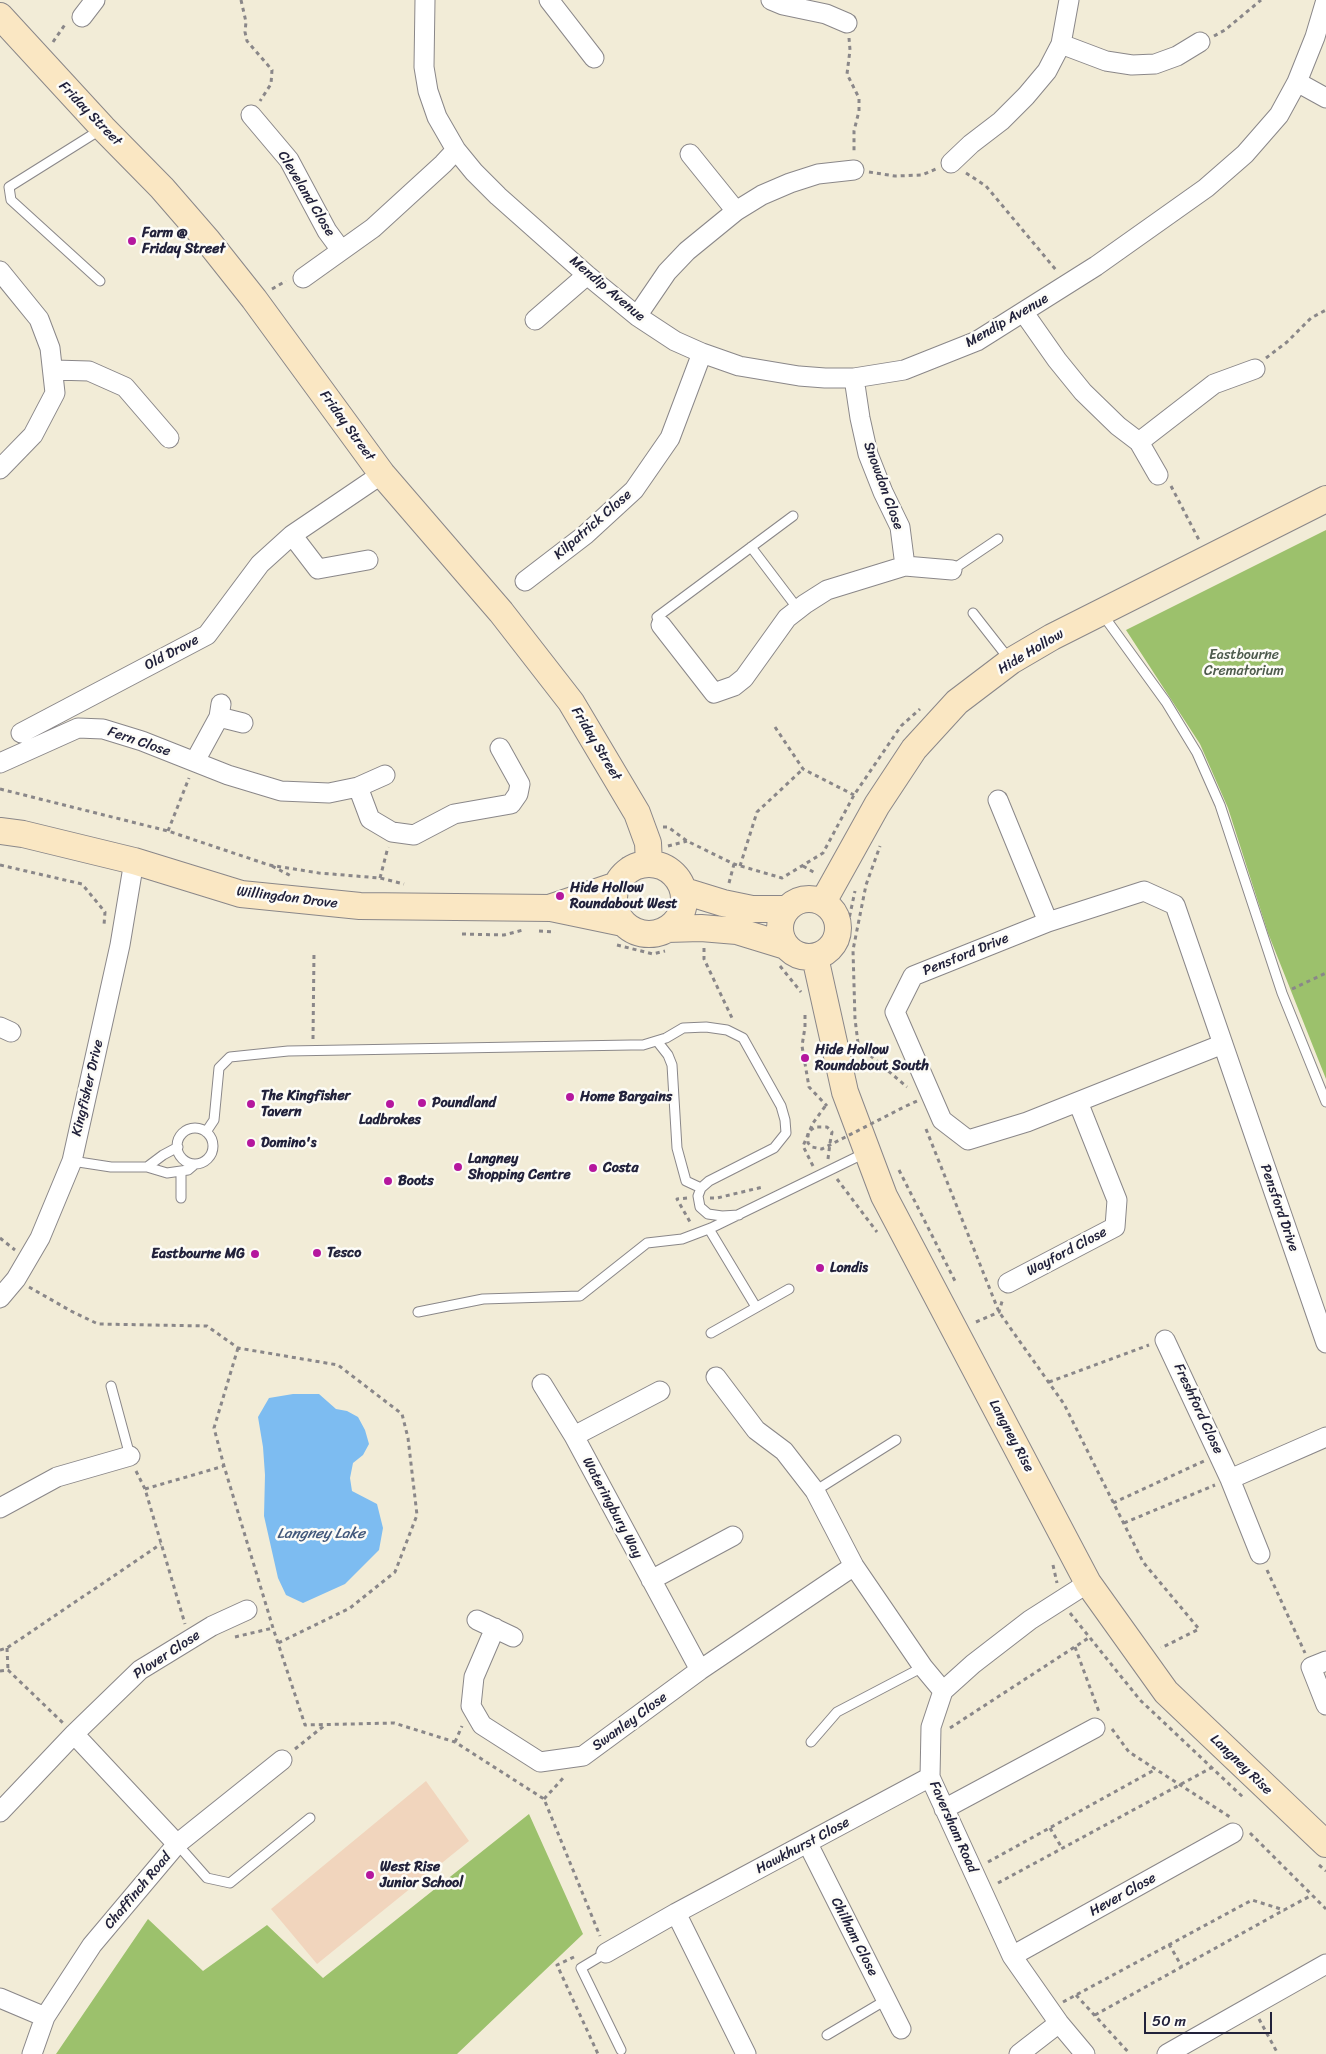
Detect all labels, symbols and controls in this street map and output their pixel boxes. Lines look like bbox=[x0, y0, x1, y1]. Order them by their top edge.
street label: Friday Street bbox=[55, 78, 125, 150]
street label: Cleveland Close bbox=[274, 148, 338, 240]
place label: Farm @ Friday Street bbox=[142, 225, 225, 258]
marker: Farm @ Friday Street bbox=[126, 235, 138, 247]
street label: Mendip Avenue bbox=[566, 253, 648, 325]
street label: Mendip Avenue bbox=[962, 290, 1052, 352]
street label: Friday Street bbox=[316, 387, 378, 465]
street label: Snowdon Close bbox=[859, 440, 907, 532]
street label: Kilpatrick Close bbox=[551, 487, 635, 563]
street label: Hide Hollow bbox=[995, 626, 1067, 678]
street label: Old Drove bbox=[142, 632, 202, 674]
park label: Eastbourne Crematorium bbox=[1204, 647, 1284, 680]
street label: Friday Street bbox=[567, 704, 625, 784]
street label: Fern Close bbox=[105, 723, 173, 761]
place label: Hide Hollow Roundabout West bbox=[570, 880, 677, 912]
street label: Willingdon Drove bbox=[236, 883, 338, 913]
marker: Hide Hollow Roundabout West bbox=[554, 890, 566, 902]
street label: Pensford Drive bbox=[921, 930, 1011, 980]
street label: Kingfisher Drive bbox=[69, 1038, 107, 1138]
place label: Hide Hollow Roundabout South bbox=[815, 1042, 929, 1074]
marker: Hide Hollow Roundabout South bbox=[799, 1052, 811, 1064]
place label: The Kingfisher Tavern bbox=[261, 1088, 350, 1120]
place label: Home Bargains bbox=[580, 1089, 672, 1105]
marker: Home Bargains bbox=[564, 1091, 576, 1103]
place label: Poundland bbox=[432, 1095, 496, 1111]
marker: Poundland bbox=[416, 1097, 428, 1109]
marker: The Kingfisher Tavern bbox=[245, 1098, 257, 1110]
marker: Ladbrokes bbox=[384, 1098, 396, 1110]
place label: Ladbrokes bbox=[359, 1112, 421, 1128]
place label: Domino's bbox=[261, 1135, 317, 1151]
marker: Domino's bbox=[245, 1137, 257, 1149]
place label: Langney Shopping Centre bbox=[468, 1151, 571, 1184]
place label: Costa bbox=[603, 1160, 638, 1176]
marker: Langney Shopping Centre bbox=[452, 1161, 464, 1173]
marker: Costa bbox=[587, 1162, 599, 1174]
street label: Pensford Drive bbox=[1256, 1162, 1302, 1254]
place label: Boots bbox=[398, 1173, 434, 1189]
marker: Boots bbox=[382, 1175, 394, 1187]
street label: Wayford Close bbox=[1024, 1224, 1110, 1280]
place label: Tesco bbox=[327, 1245, 361, 1261]
place label: Eastbourne MG bbox=[151, 1246, 245, 1262]
marker: Tesco bbox=[311, 1247, 323, 1259]
marker: Eastbourne MG bbox=[249, 1248, 261, 1260]
place label: Londis bbox=[830, 1260, 868, 1276]
marker: Londis bbox=[814, 1262, 826, 1274]
street label: Freshford Close bbox=[1170, 1361, 1226, 1457]
street label: Langney Rise bbox=[985, 1397, 1037, 1475]
street label: Wateringbury Way bbox=[578, 1455, 646, 1561]
water label: Langney Lake bbox=[277, 1525, 365, 1543]
street label: Plover Close bbox=[130, 1627, 204, 1683]
street label: Swanley Close bbox=[589, 1689, 671, 1755]
street label: Langney Rise bbox=[1206, 1731, 1276, 1799]
street label: Faversham Road bbox=[925, 1779, 981, 1875]
street label: Hawkhurst Close bbox=[753, 1814, 853, 1878]
street label: Chaffinch Road bbox=[101, 1849, 175, 1933]
place label: West Rise Junior School bbox=[380, 1859, 463, 1891]
marker: West Rise Junior School bbox=[364, 1869, 376, 1881]
street label: Hever Close bbox=[1087, 1870, 1159, 1920]
street label: Chilham Close bbox=[827, 1895, 881, 1979]
scale bar bbox=[1146, 2002, 1274, 2034]
text: 50 m bbox=[1152, 2008, 1186, 2034]

